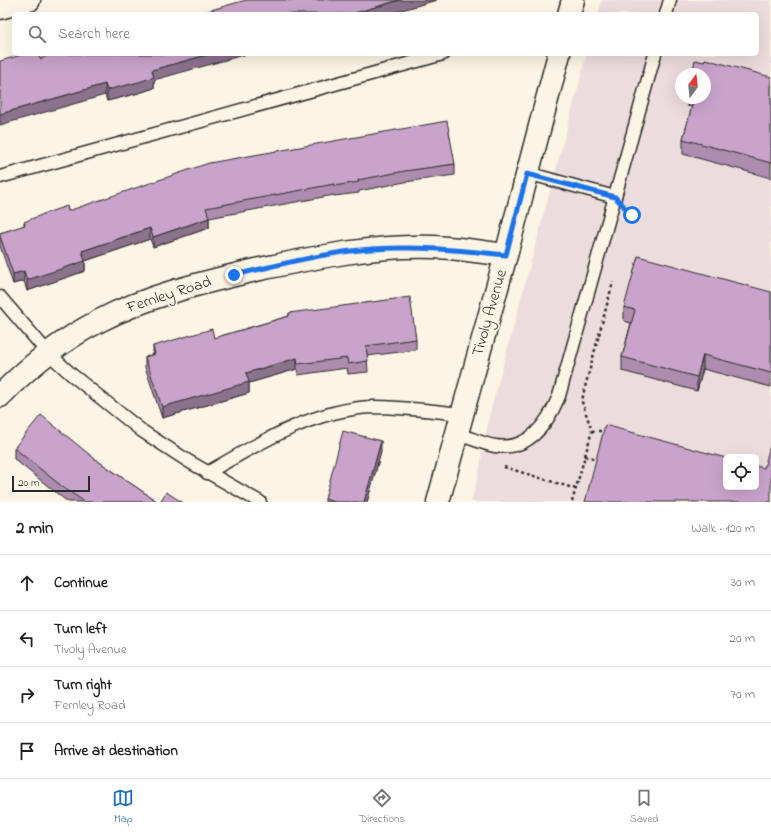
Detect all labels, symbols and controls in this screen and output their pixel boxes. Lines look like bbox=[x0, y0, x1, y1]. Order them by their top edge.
search box bbox=[12, 12, 759, 56]
icon: search bbox=[26, 23, 48, 45]
text: Search here bbox=[58, 23, 130, 45]
north arrow bbox=[675, 68, 711, 104]
route start bbox=[623, 206, 641, 224]
route end bbox=[225, 266, 243, 284]
street label: Tivoly Avenue bbox=[466, 266, 514, 359]
street label: Fernley Road bbox=[123, 270, 215, 320]
map controls bbox=[723, 454, 759, 490]
button: locate bbox=[723, 454, 759, 490]
scale bar bbox=[12, 474, 90, 493]
text: 20 m bbox=[18, 475, 40, 491]
text: 2 min bbox=[16, 516, 53, 541]
text: Walk · 120 m bbox=[691, 519, 755, 538]
icon: ahead bbox=[16, 572, 38, 594]
text: Continue bbox=[54, 572, 108, 594]
text: 30 m bbox=[731, 573, 755, 592]
text: Turn left bbox=[54, 618, 107, 640]
icon: left bbox=[16, 628, 38, 650]
text: 20 m bbox=[730, 629, 755, 648]
text: Tivoly Avenue bbox=[54, 640, 127, 659]
text: Turn right bbox=[54, 674, 112, 696]
icon: right bbox=[16, 684, 38, 706]
text: 70 m bbox=[731, 685, 755, 704]
text: Fernley Road bbox=[54, 696, 125, 715]
icon: arrive bbox=[16, 740, 38, 762]
text: Arrive at destination bbox=[54, 740, 178, 762]
tab: Map bbox=[112, 787, 134, 827]
tab: Directions bbox=[359, 787, 405, 827]
tab: Saved bbox=[630, 787, 659, 827]

